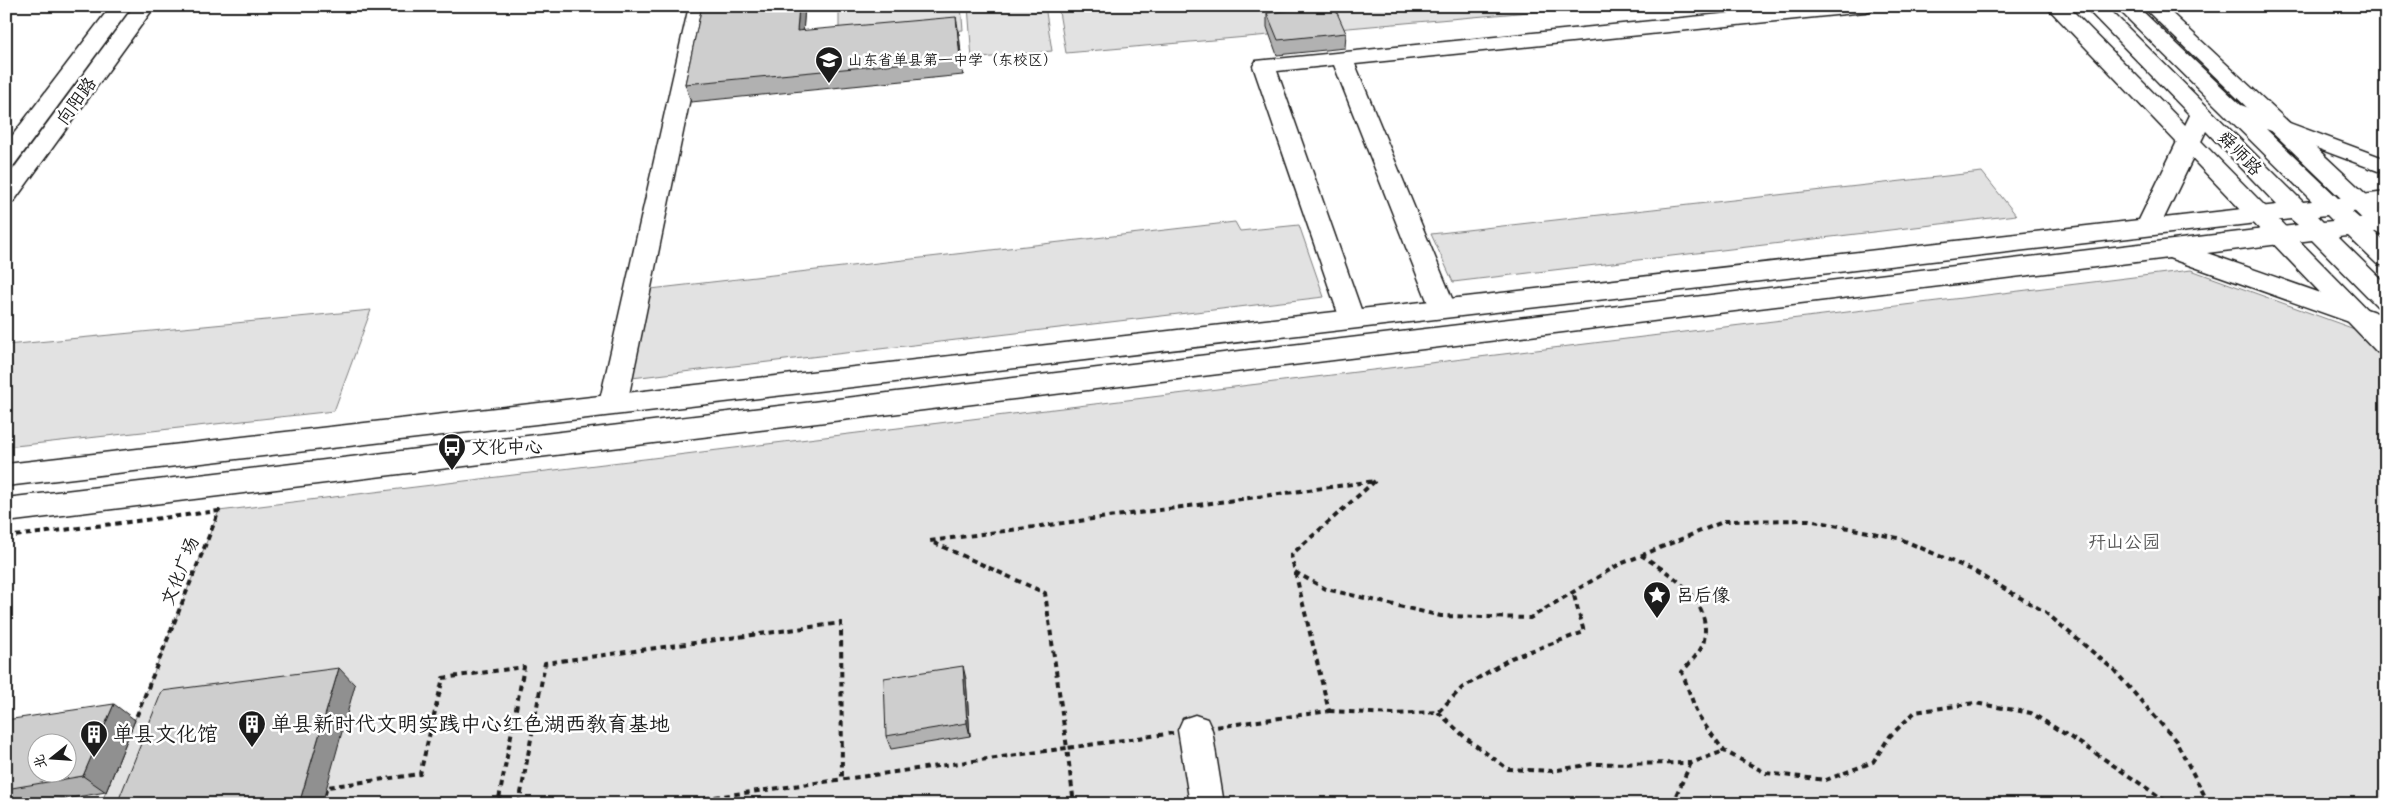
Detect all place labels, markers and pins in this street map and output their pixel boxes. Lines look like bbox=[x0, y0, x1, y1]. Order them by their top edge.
school or university icon: 山东省单县第一中学（东校区） bbox=[814, 45, 844, 84]
place label: 山东省单县第一中学（东校区） bbox=[848, 51, 1058, 70]
bus stop icon: 文化中心 bbox=[437, 432, 467, 471]
place label: 文化中心 bbox=[471, 437, 543, 458]
place icon: 吕后像 bbox=[1642, 580, 1672, 619]
place label: 吕后像 bbox=[1676, 585, 1730, 606]
building icon: 单县新时代文明实践中心红色湖西教育基地 bbox=[237, 709, 267, 748]
place label: 单县新时代文明实践中心红色湖西教育基地 bbox=[271, 712, 670, 737]
building icon: 单县文化馆 bbox=[79, 719, 109, 758]
place label: 单县文化馆 bbox=[113, 722, 218, 747]

